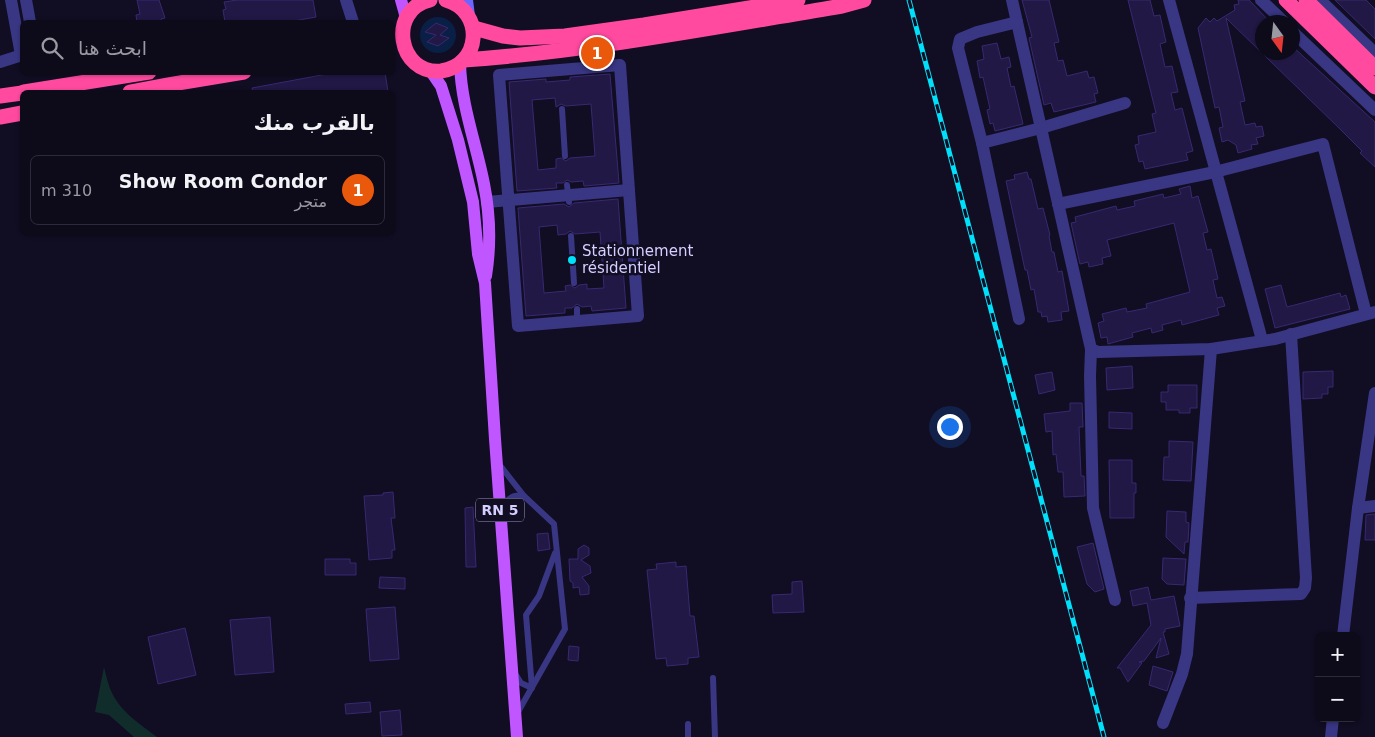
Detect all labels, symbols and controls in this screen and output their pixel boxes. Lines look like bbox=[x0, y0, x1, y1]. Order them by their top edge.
north arrow bbox=[1255, 15, 1300, 60]
search box bbox=[20, 20, 395, 75]
icon: search bbox=[38, 34, 66, 62]
pin: 1 bbox=[581, 34, 613, 72]
text: ابحث هنا bbox=[78, 37, 147, 59]
text: بالقرب منك bbox=[254, 111, 375, 135]
text: Show Room Condor bbox=[119, 170, 327, 192]
text: 310 m bbox=[41, 181, 92, 200]
text: 1 bbox=[352, 181, 364, 200]
text: متجر bbox=[294, 192, 327, 211]
place label: Stationnement résidentiel bbox=[582, 242, 693, 277]
marker: Stationnement résidentiel bbox=[566, 254, 578, 266]
your location bbox=[937, 414, 963, 440]
road number: RN 5 bbox=[476, 498, 524, 522]
map controls bbox=[1315, 632, 1360, 722]
button: + bbox=[1315, 632, 1360, 677]
button: − bbox=[1315, 677, 1360, 722]

